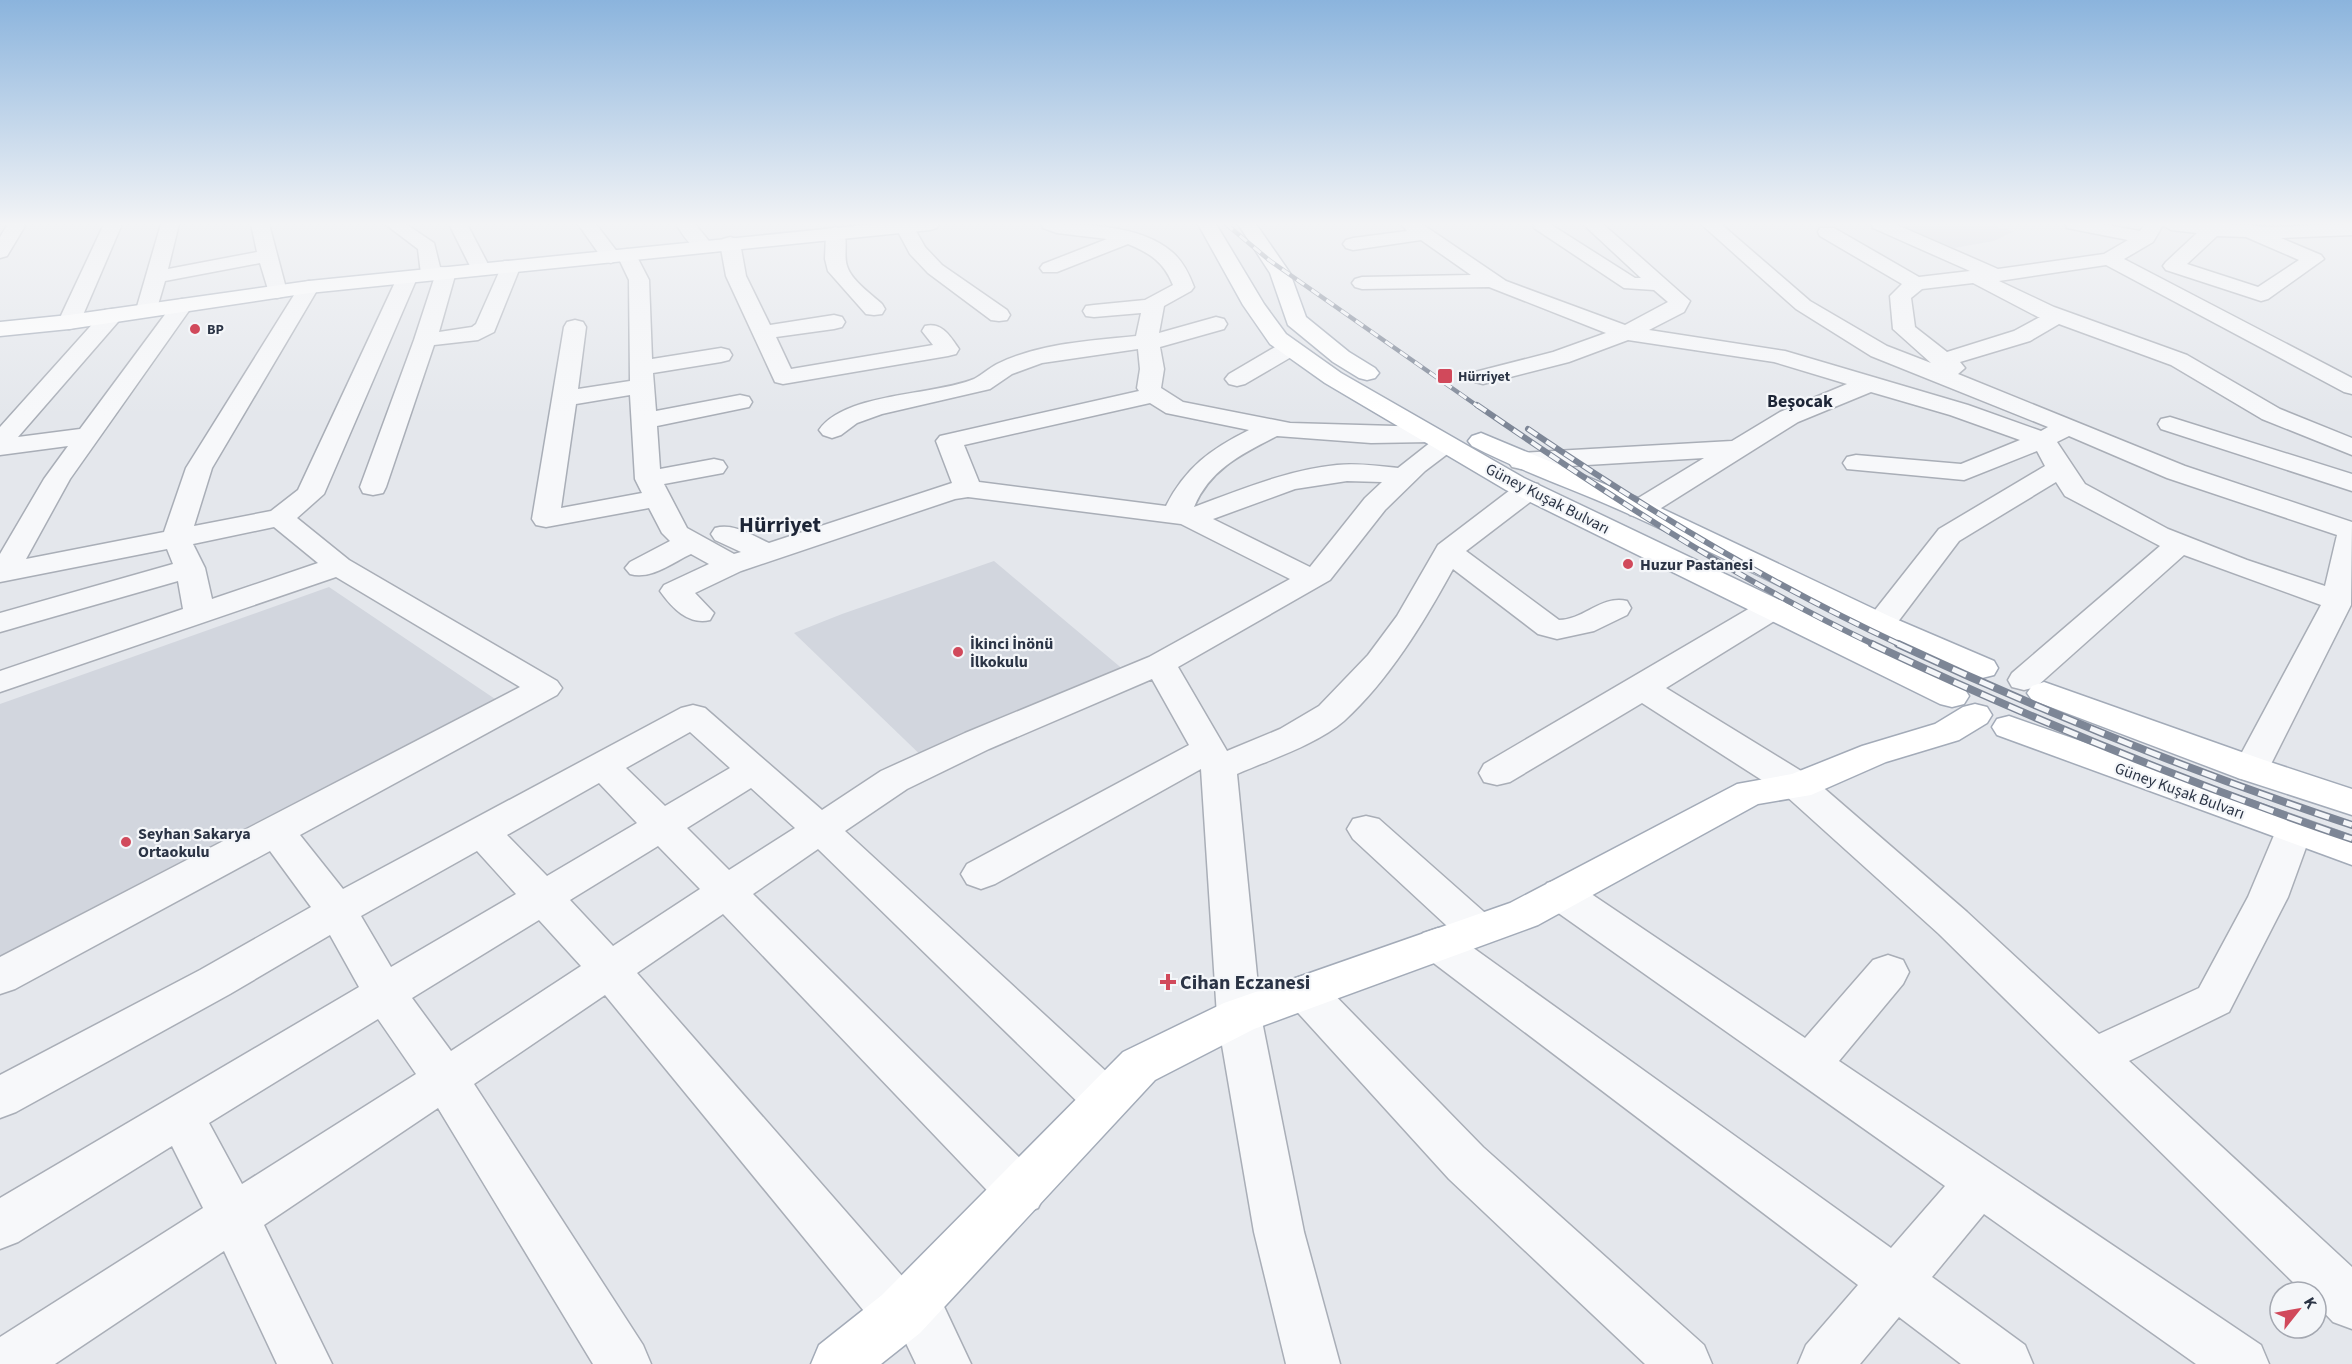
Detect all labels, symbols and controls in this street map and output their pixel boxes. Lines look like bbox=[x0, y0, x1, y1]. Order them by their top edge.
place label: BP bbox=[207, 320, 224, 340]
marker: BP bbox=[188, 322, 202, 336]
marker: Hürriyet bbox=[1436, 367, 1454, 385]
place label: Hürriyet bbox=[1458, 367, 1511, 387]
district label: Beşocak bbox=[1767, 389, 1833, 414]
street label: Güney Kuşak Bulvarı bbox=[1482, 458, 1613, 540]
district label: Hürriyet bbox=[739, 509, 821, 541]
place label: Huzur Pastanesi bbox=[1640, 554, 1753, 576]
marker: Huzur Pastanesi bbox=[1621, 557, 1635, 571]
place label: İkinci İnönü İlkokulu bbox=[970, 633, 1053, 673]
marker: İkinci İnönü İlkokulu bbox=[951, 645, 965, 659]
street label: Güney Kuşak Bulvarı bbox=[2112, 757, 2248, 825]
place label: Seyhan Sakarya Ortaokulu bbox=[138, 823, 251, 863]
marker: Seyhan Sakarya Ortaokulu bbox=[119, 835, 133, 849]
place label: Cihan Eczanesi bbox=[1180, 969, 1310, 997]
marker: Cihan Eczanesi bbox=[1161, 975, 1175, 989]
north arrow bbox=[2268, 1280, 2328, 1340]
text: K bbox=[2298, 1293, 2322, 1313]

